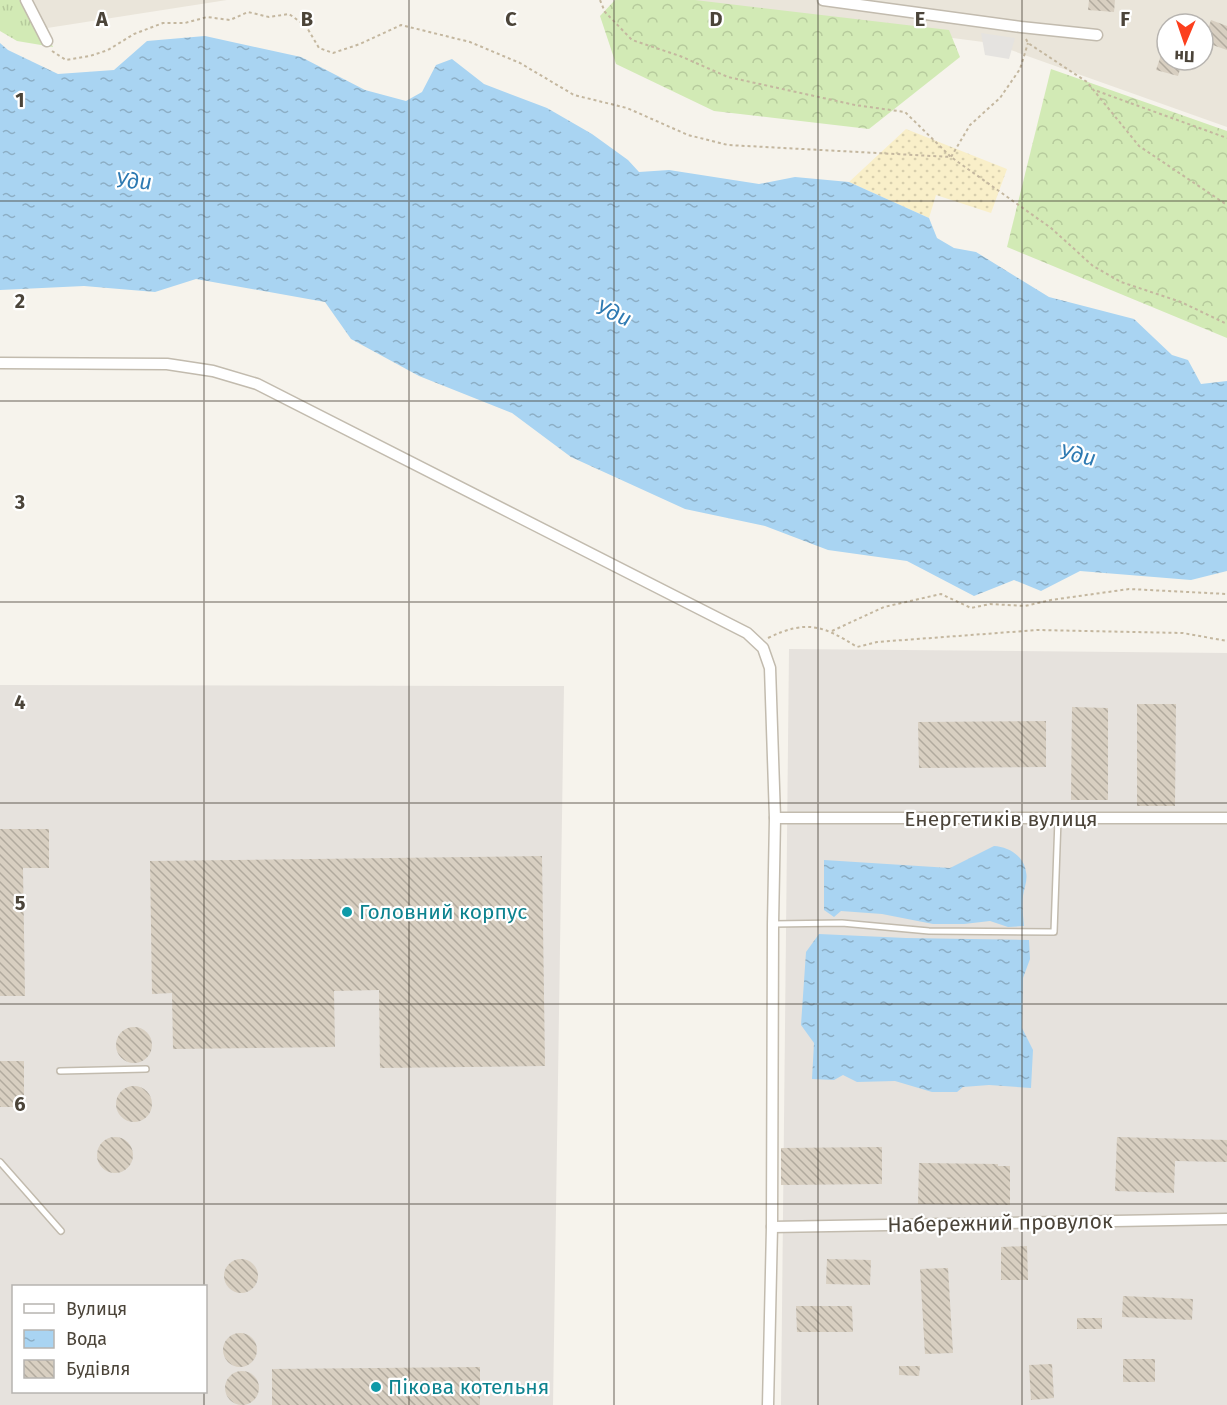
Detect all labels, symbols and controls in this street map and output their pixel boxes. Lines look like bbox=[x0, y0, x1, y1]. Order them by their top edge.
text: A bbox=[95, 7, 109, 31]
text: B bbox=[301, 7, 313, 31]
text: C bbox=[505, 7, 517, 31]
text: D bbox=[709, 7, 723, 31]
text: E bbox=[915, 7, 925, 31]
text: F bbox=[1120, 7, 1130, 31]
north arrow bbox=[1155, 12, 1215, 72]
text: Пн bbox=[1174, 47, 1195, 66]
text: 1 bbox=[15, 88, 25, 112]
water label: Уди bbox=[115, 166, 153, 196]
text: 2 bbox=[15, 289, 25, 313]
water label: Уди bbox=[592, 294, 636, 332]
water label: Уди bbox=[1058, 438, 1098, 472]
text: 3 bbox=[14, 490, 25, 514]
text: 4 bbox=[14, 690, 26, 714]
street label: Енергетиків вулиця bbox=[904, 806, 1098, 832]
text: 5 bbox=[15, 891, 26, 915]
place label: Головний корпус bbox=[359, 899, 527, 925]
marker: Головний корпус bbox=[340, 905, 354, 919]
text: 6 bbox=[14, 1092, 26, 1116]
street label: Набережний провулок bbox=[887, 1208, 1113, 1238]
legend bbox=[12, 1285, 207, 1393]
text: Вулиця bbox=[66, 1298, 127, 1320]
text: Вода bbox=[66, 1328, 107, 1350]
text: Будівля bbox=[66, 1358, 130, 1380]
place label: Пікова котельня bbox=[388, 1374, 549, 1400]
marker: Пікова котельня bbox=[369, 1380, 383, 1394]

